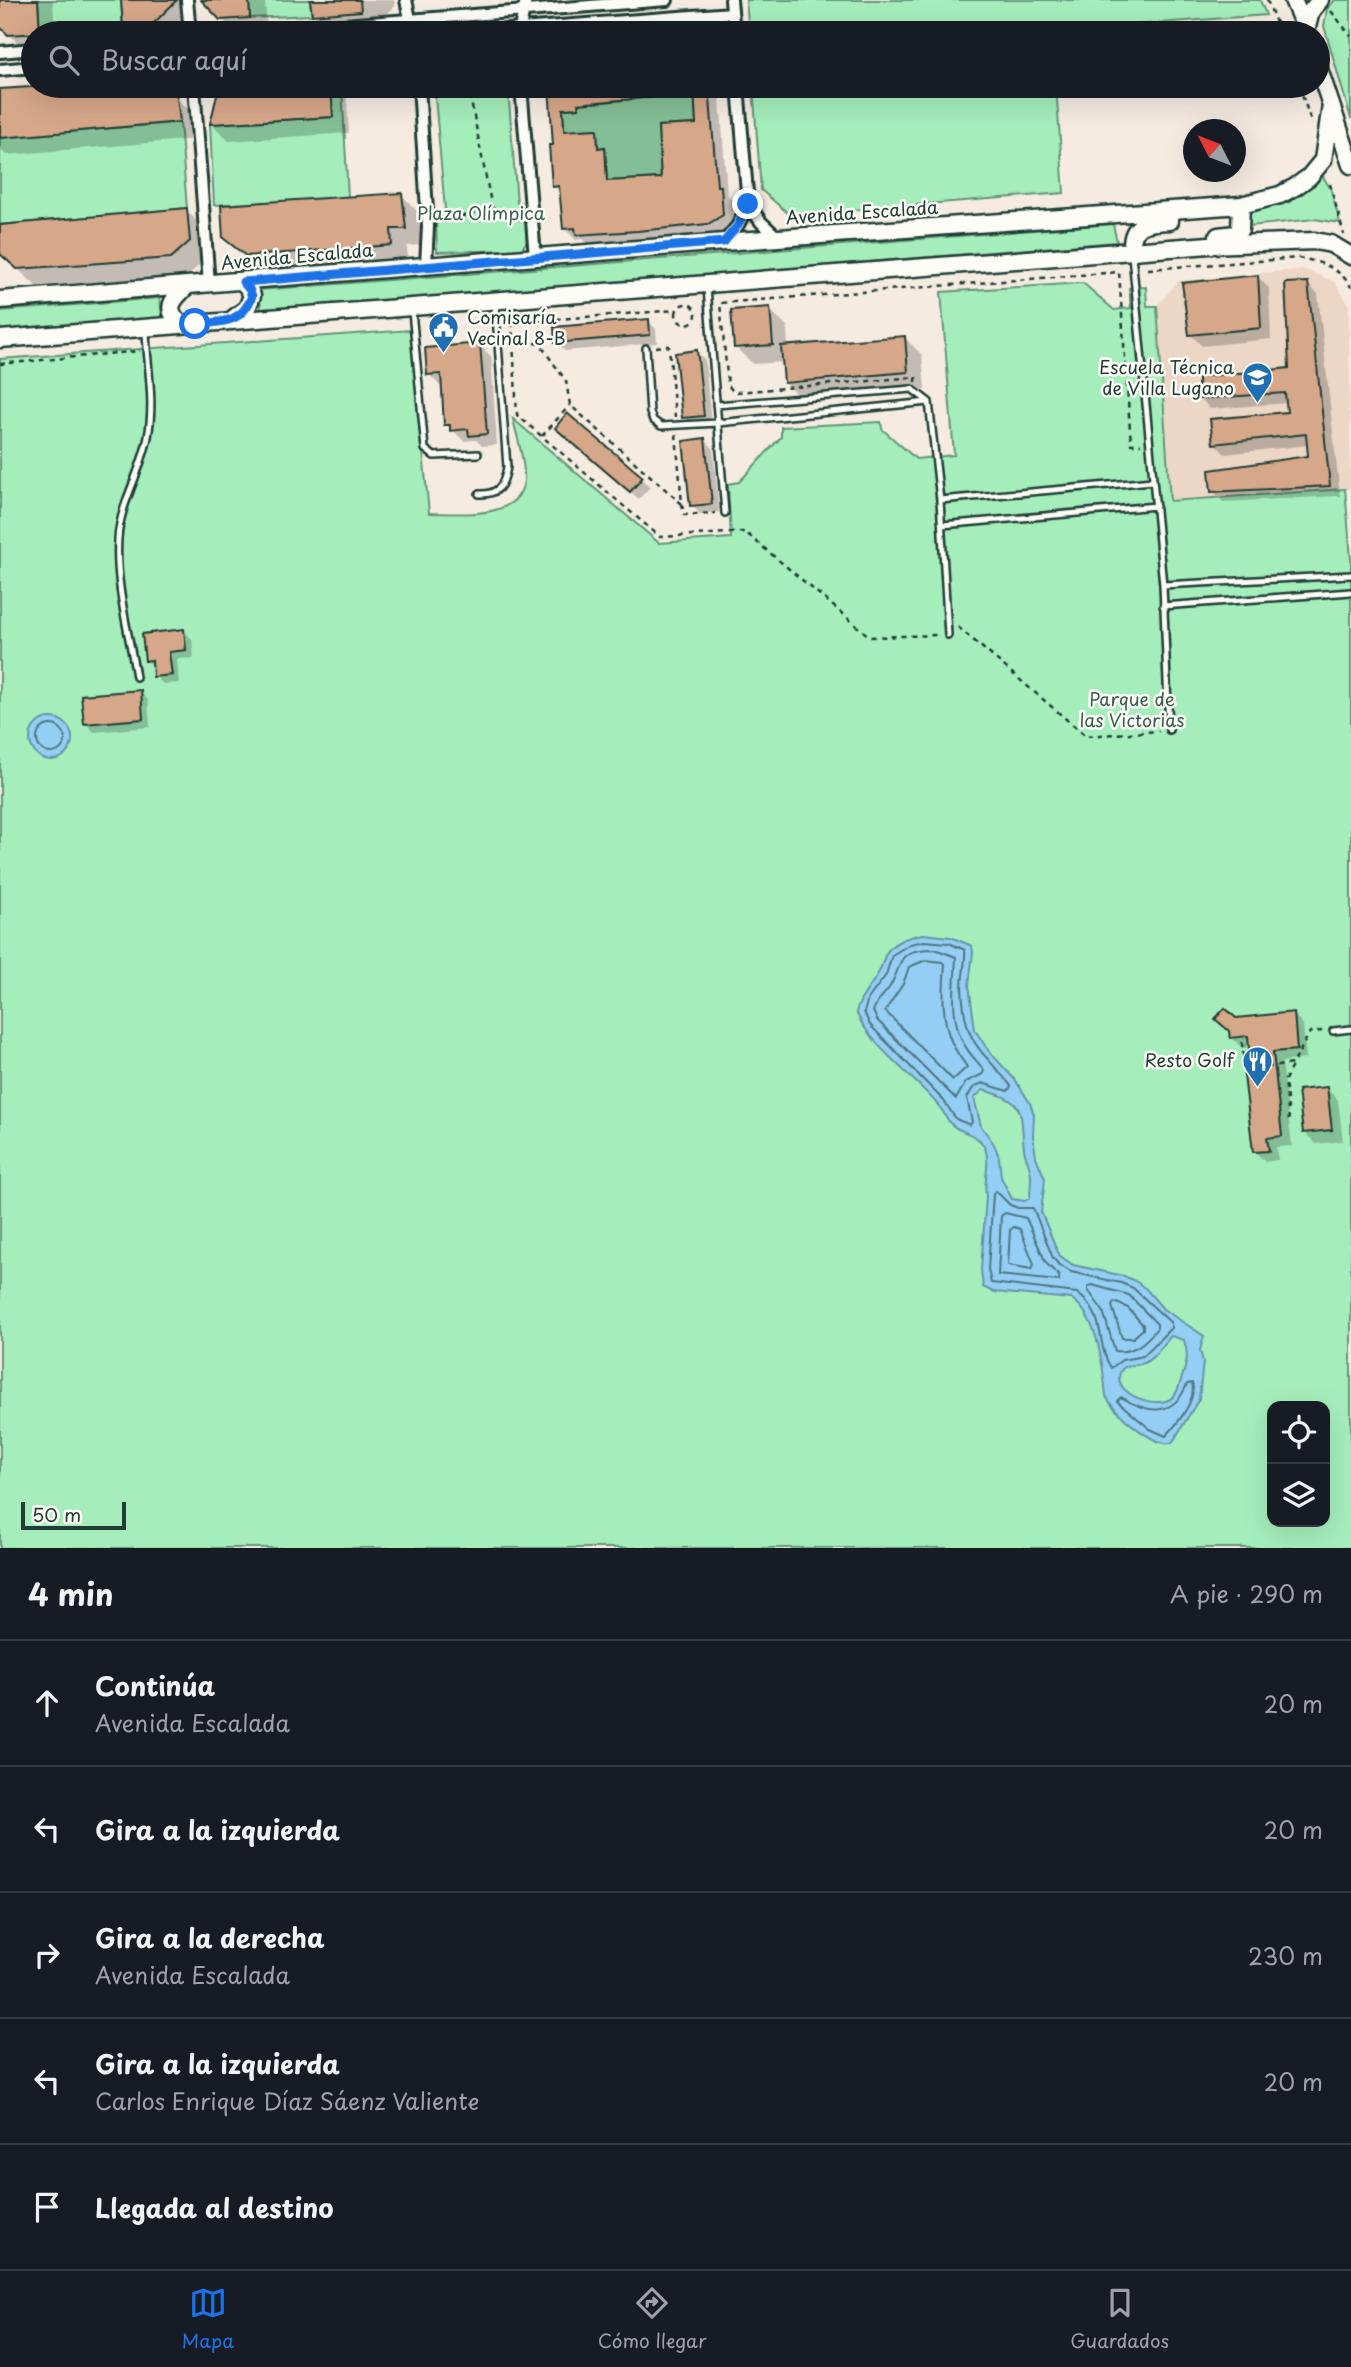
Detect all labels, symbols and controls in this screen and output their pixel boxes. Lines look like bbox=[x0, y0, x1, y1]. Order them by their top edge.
search box bbox=[21, 21, 1330, 98]
text: Buscar aquí bbox=[101, 40, 247, 79]
icon: search bbox=[45, 41, 83, 79]
north arrow bbox=[1183, 119, 1246, 182]
route end bbox=[732, 188, 763, 219]
street label: Avenida Escalada bbox=[785, 193, 940, 230]
park label: Plaza Olímpica bbox=[417, 199, 546, 226]
street label: Avenida Escalada bbox=[220, 235, 375, 276]
place label: Comisaría Vecinal 8-B bbox=[467, 303, 566, 351]
route start bbox=[179, 308, 210, 339]
public building icon: Comisaría Vecinal 8-B bbox=[427, 311, 461, 355]
place label: Escuela Técnica de Villa Lugano bbox=[1099, 353, 1235, 401]
school or university icon: Escuela Técnica de Villa Lugano bbox=[1240, 361, 1274, 405]
park label: Parque de las Victorias bbox=[1080, 685, 1184, 733]
restaurant icon: Resto Golf bbox=[1240, 1044, 1274, 1088]
place label: Resto Golf bbox=[1144, 1046, 1236, 1073]
map controls bbox=[1267, 1401, 1330, 1527]
button: locate bbox=[1267, 1401, 1330, 1464]
button: layers bbox=[1267, 1464, 1330, 1527]
scale bar bbox=[21, 1499, 126, 1531]
text: 50 m bbox=[32, 1500, 81, 1528]
text: 4 min bbox=[28, 1571, 114, 1616]
text: A pie · 290 m bbox=[1170, 1576, 1323, 1611]
text: Continúa bbox=[95, 1666, 215, 1705]
icon: ahead bbox=[28, 1684, 66, 1722]
text: 20 m bbox=[1264, 1686, 1323, 1721]
text: Avenida Escalada bbox=[95, 1705, 290, 1740]
icon: left bbox=[28, 1810, 66, 1848]
text: Gira a la izquierda bbox=[95, 1810, 340, 1849]
text: 20 m bbox=[1264, 1812, 1323, 1847]
text: Gira a la derecha bbox=[95, 1918, 325, 1957]
icon: right bbox=[28, 1936, 66, 1974]
text: 230 m bbox=[1248, 1938, 1323, 1973]
text: Avenida Escalada bbox=[95, 1957, 290, 1992]
text: Gira a la izquierda bbox=[95, 2044, 340, 2083]
icon: left bbox=[28, 2062, 66, 2100]
text: 20 m bbox=[1264, 2064, 1323, 2099]
text: Carlos Enrique Díaz Sáenz Valiente bbox=[95, 2083, 479, 2118]
icon: arrive bbox=[28, 2188, 66, 2226]
text: Llegada al destino bbox=[95, 2188, 334, 2227]
tab: Mapa bbox=[182, 2284, 234, 2354]
tab: Cómo llegar bbox=[598, 2284, 707, 2354]
tab: Guardados bbox=[1070, 2284, 1169, 2354]

